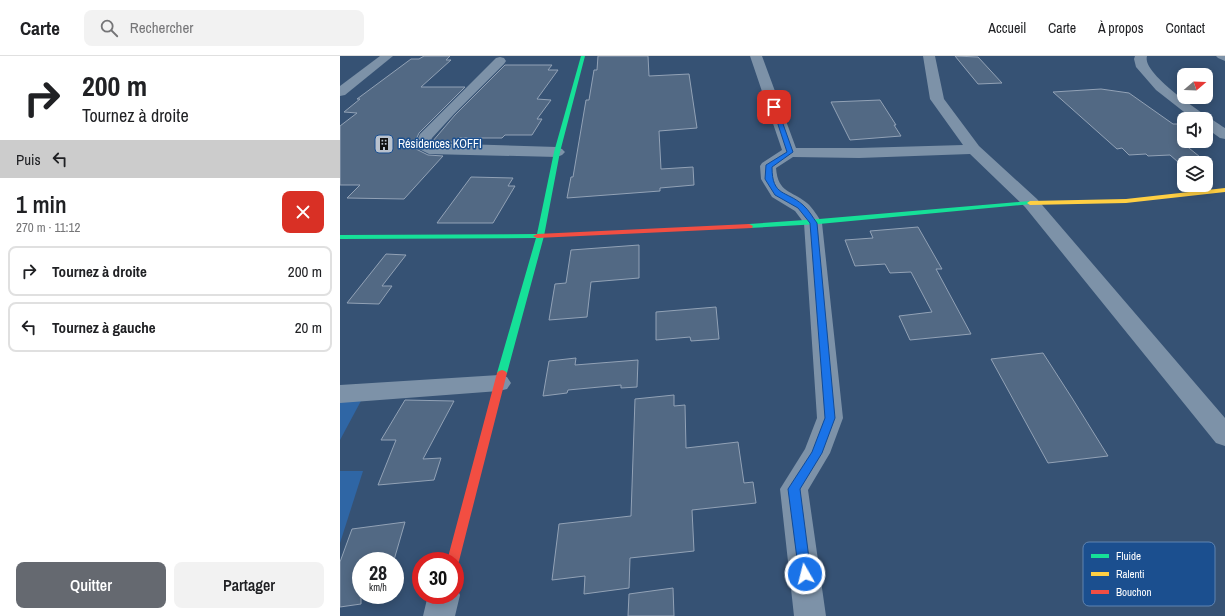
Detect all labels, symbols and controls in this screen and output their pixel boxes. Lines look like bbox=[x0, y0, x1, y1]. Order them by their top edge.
search box bbox=[84, 10, 364, 46]
text: Carte bbox=[20, 15, 60, 41]
icon: search bbox=[98, 17, 120, 39]
text: Rechercher bbox=[130, 17, 193, 38]
text: Accueil bbox=[988, 19, 1026, 37]
text: Carte bbox=[1048, 19, 1076, 37]
text: À propos bbox=[1098, 19, 1143, 37]
text: Contact bbox=[1165, 19, 1205, 37]
text: 200 m bbox=[82, 67, 147, 105]
north arrow bbox=[1177, 68, 1213, 104]
map controls bbox=[1177, 68, 1213, 192]
icon: right bbox=[16, 72, 68, 124]
pin bbox=[757, 90, 791, 124]
icon: arrive bbox=[763, 96, 785, 118]
text: Tournez à droite bbox=[82, 103, 189, 128]
button: sound bbox=[1177, 112, 1213, 148]
building icon: Résidences KOFFI bbox=[373, 133, 395, 155]
place label: Résidences KOFFI bbox=[398, 136, 482, 152]
icon: left bbox=[49, 148, 71, 170]
text: Puis bbox=[16, 149, 41, 170]
button: layers bbox=[1177, 156, 1213, 192]
text: 1 min bbox=[16, 188, 67, 220]
button: close bbox=[282, 191, 324, 233]
text: 270 m · 11:12 bbox=[16, 219, 80, 236]
icon: right bbox=[18, 260, 40, 282]
text: Tournez à droite bbox=[52, 261, 147, 282]
text: 200 m bbox=[288, 261, 322, 282]
icon: left bbox=[18, 316, 40, 338]
text: Tournez à gauche bbox=[52, 317, 156, 338]
text: 20 m bbox=[295, 317, 322, 338]
legend bbox=[1083, 542, 1215, 606]
text: Fluide bbox=[1116, 549, 1141, 563]
speed limit sign: 30 bbox=[412, 552, 464, 604]
position arrow bbox=[784, 553, 826, 595]
text: 28 bbox=[369, 559, 387, 586]
button: Quitter bbox=[16, 562, 166, 608]
button: Partager bbox=[174, 562, 324, 608]
text: Ralenti bbox=[1116, 567, 1145, 581]
text: km/h bbox=[369, 581, 387, 594]
text: Bouchon bbox=[1116, 585, 1152, 599]

